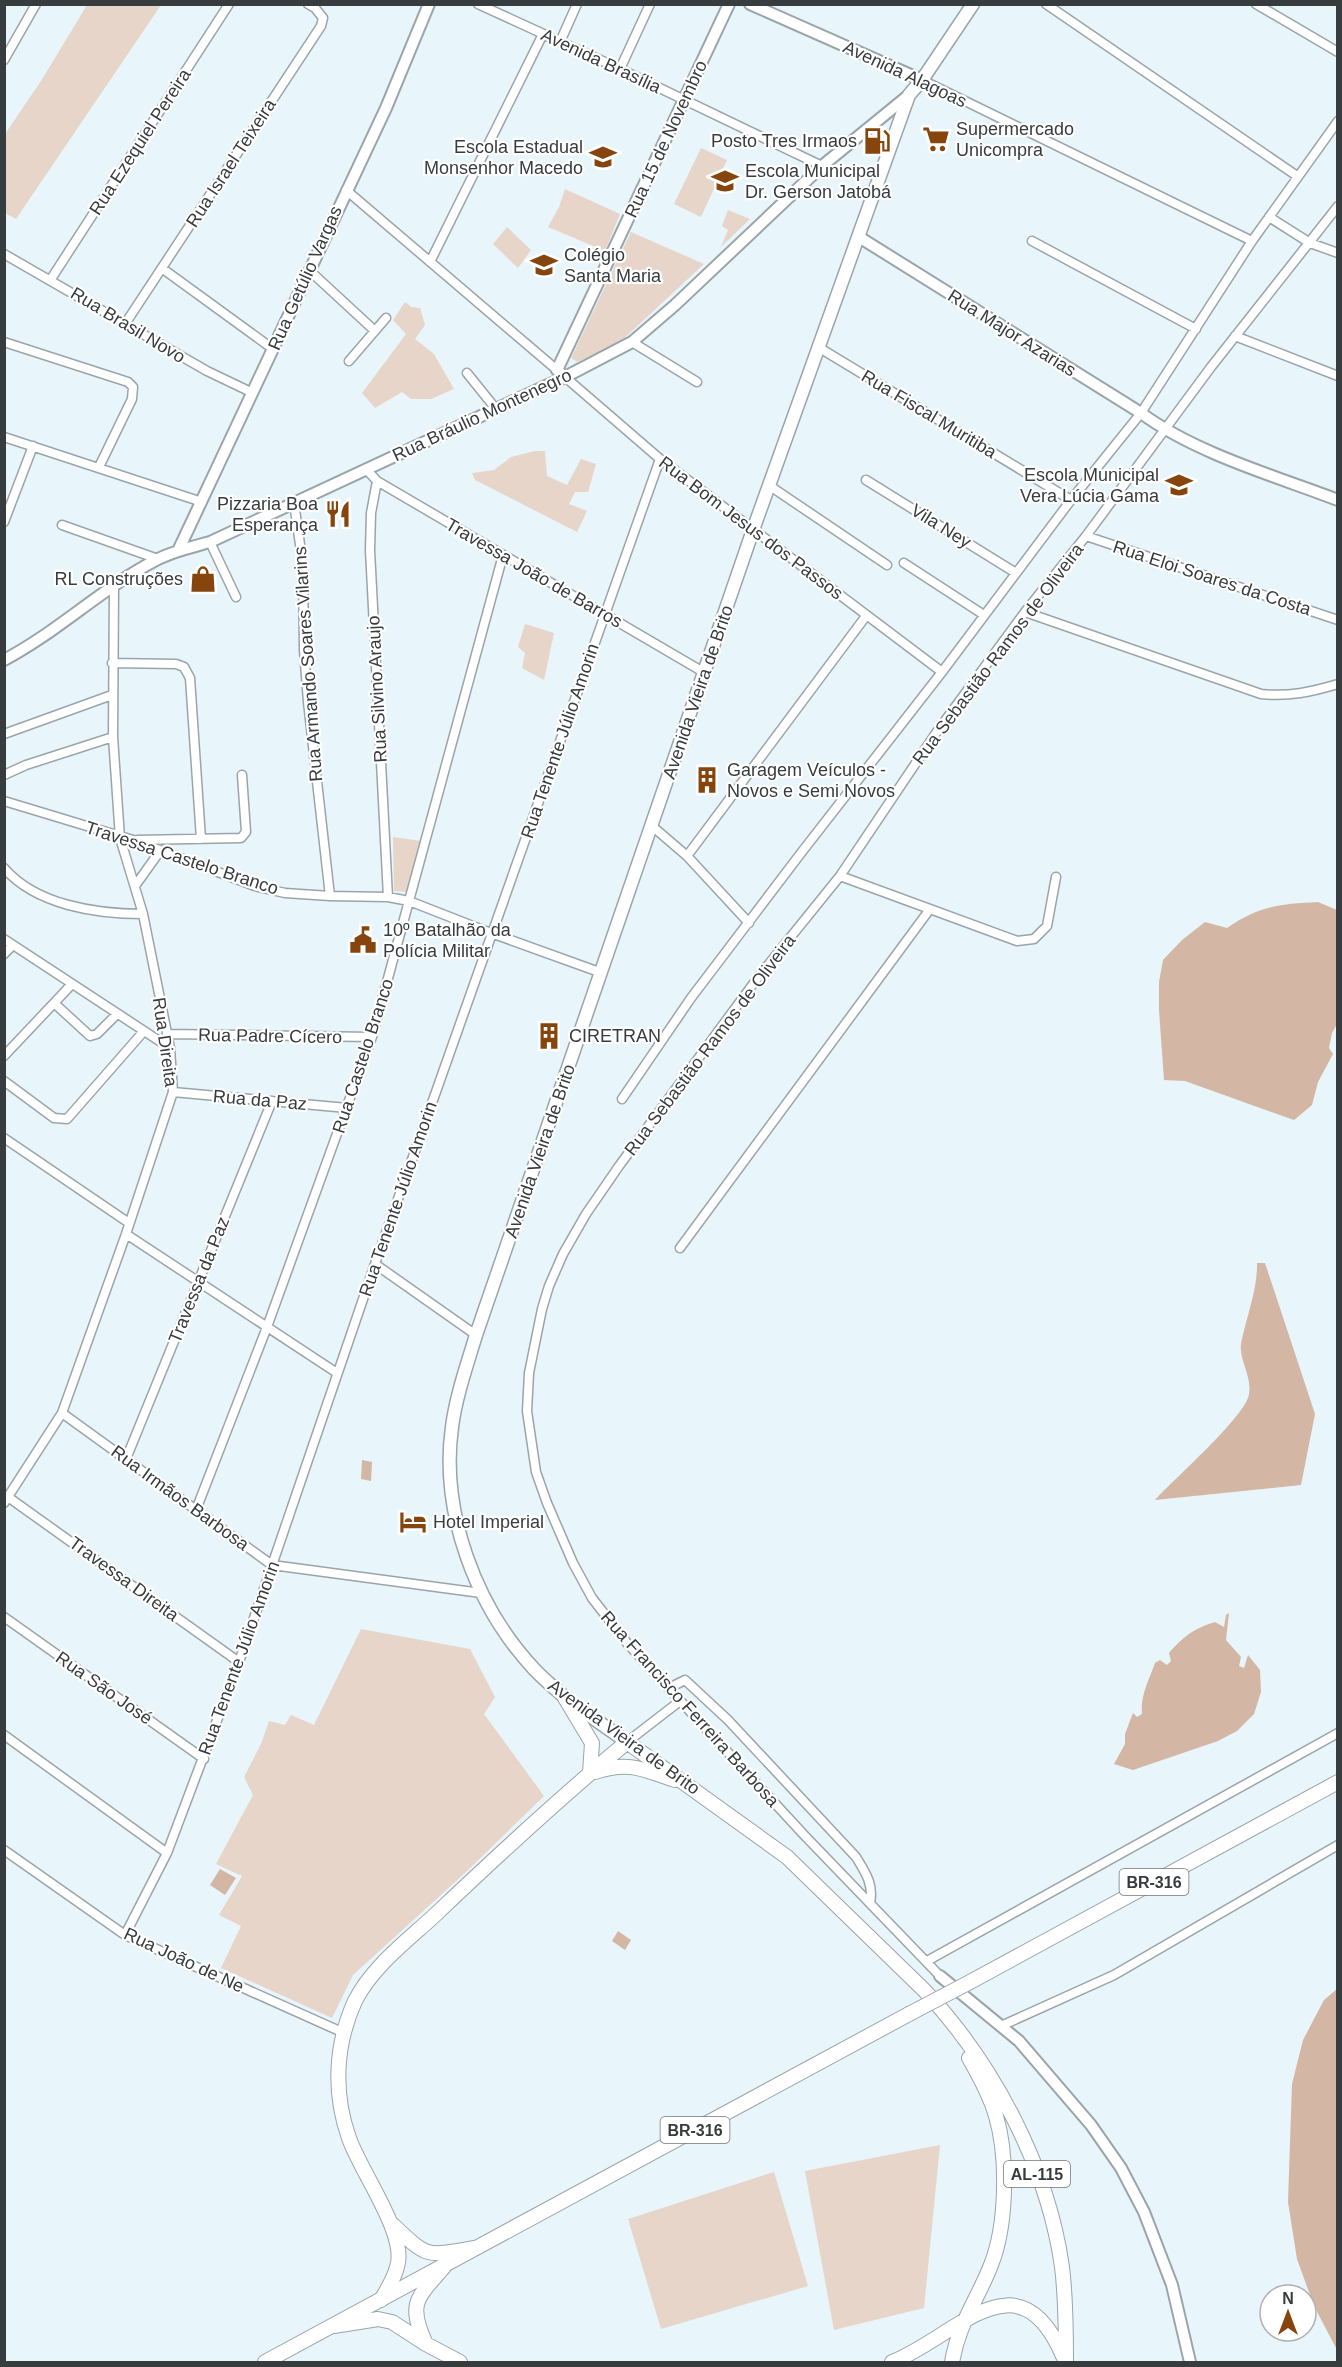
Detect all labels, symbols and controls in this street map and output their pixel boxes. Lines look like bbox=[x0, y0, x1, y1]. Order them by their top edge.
street label: Avenida Brasília bbox=[538, 25, 665, 98]
street label: Avenida Alagoas bbox=[840, 37, 970, 111]
street label: Rua 15 de Novembro bbox=[621, 57, 711, 221]
street label: Rua Ezequiel Pereira bbox=[85, 64, 195, 219]
street label: Rua Israel Teixeira bbox=[182, 94, 280, 231]
place label: Supermercado Unicompra bbox=[956, 119, 1074, 160]
supermarket icon: Supermercado Unicompra bbox=[921, 124, 951, 154]
fuel station icon: Posto Tres Irmaos bbox=[862, 126, 892, 156]
place label: Posto Tres Irmaos bbox=[711, 131, 857, 151]
place label: Escola Estadual Monsenhor Macedo bbox=[424, 137, 583, 178]
school or university icon: Escola Estadual Monsenhor Macedo bbox=[588, 142, 618, 172]
place label: Escola Municipal Dr. Gerson Jatobá bbox=[745, 161, 892, 202]
school or university icon: Escola Municipal Dr. Gerson Jatobá bbox=[710, 166, 740, 196]
street label: Rua Getúlio Vargas bbox=[264, 203, 346, 353]
place label: Colégio Santa Maria bbox=[564, 245, 662, 286]
school or university icon: Colégio Santa Maria bbox=[529, 250, 559, 280]
street label: Rua Brasil Novo bbox=[67, 283, 189, 367]
street label: Rua Major Azarias bbox=[944, 286, 1080, 380]
street label: Rua Bráulio Montenegro bbox=[389, 365, 575, 465]
street label: Rua Fiscal Muritiba bbox=[858, 366, 1001, 463]
street label: Rua Bom Jesus dos Passos bbox=[655, 452, 847, 604]
place label: Escola Municipal Vera Lúcia Gama bbox=[1020, 465, 1160, 506]
school or university icon: Escola Municipal Vera Lúcia Gama bbox=[1164, 470, 1194, 500]
place label: Pizzaria Boa Esperança bbox=[217, 494, 319, 535]
restaurant icon: Pizzaria Boa Esperança bbox=[323, 499, 353, 529]
street label: Vila Ney bbox=[907, 500, 975, 552]
street label: Travessa João de Barros bbox=[442, 514, 626, 632]
street label: Rua Eloi Soares da Costa bbox=[1110, 536, 1315, 620]
street label: Rua Sebastião Ramos de Oliveira bbox=[908, 539, 1088, 768]
street label: Rua Armando Soares Vilarins bbox=[290, 546, 326, 782]
shop icon: RL Construções bbox=[188, 564, 218, 594]
place label: RL Construções bbox=[55, 569, 183, 589]
street label: Avenida Vieira de Brito bbox=[659, 602, 737, 782]
street label: Rua Silvino Araujo bbox=[363, 615, 391, 763]
street label: Rua Tenente Júlio Amorin bbox=[517, 641, 603, 841]
place label: Garagem Veículos - Novos e Semi Novos bbox=[727, 760, 895, 801]
building icon: Garagem Veículos - Novos e Semi Novos bbox=[692, 765, 722, 795]
street label: Travessa Castelo Branco bbox=[83, 817, 281, 899]
place label: 10º Batalhão da Polícia Militar bbox=[383, 920, 512, 961]
public building icon: 10º Batalhão da Polícia Militar bbox=[348, 925, 378, 955]
street label: Rua Sebastião Ramos de Oliveira bbox=[620, 930, 800, 1159]
street label: Rua Castelo Branco bbox=[329, 976, 397, 1136]
street label: Rua Direita bbox=[149, 996, 181, 1089]
building icon: CIRETRAN bbox=[534, 1021, 564, 1051]
street label: Rua Padre Cícero bbox=[198, 1025, 342, 1047]
place label: CIRETRAN bbox=[569, 1026, 661, 1046]
street label: Avenida Vieira de Brito bbox=[501, 1061, 579, 1241]
street label: Rua da Paz bbox=[212, 1086, 308, 1114]
street label: Rua Tenente Júlio Amorin bbox=[355, 1099, 441, 1299]
street label: Travessa da Paz bbox=[165, 1214, 233, 1346]
street label: Rua Irmãos Barbosa bbox=[107, 1441, 253, 1555]
hotel icon: Hotel Imperial bbox=[398, 1507, 428, 1537]
place label: Hotel Imperial bbox=[433, 1512, 544, 1532]
street label: Travessa Direita bbox=[65, 1533, 183, 1626]
street label: Rua Tenente Júlio Amorin bbox=[195, 1558, 283, 1758]
street label: Rua Francisco Ferreira Barbosa bbox=[597, 1607, 784, 1812]
street label: Rua São José bbox=[52, 1647, 156, 1729]
street label: Avenida Vieira de Brito bbox=[544, 1675, 704, 1799]
road number: BR-316 bbox=[1120, 1869, 1188, 1895]
street label: Rua João de Ne bbox=[121, 1923, 247, 1997]
road number: BR-316 bbox=[660, 2117, 730, 2143]
road number: AL-115 bbox=[1004, 2161, 1070, 2187]
north arrow bbox=[1258, 2283, 1318, 2343]
text: N bbox=[1282, 2290, 1294, 2307]

